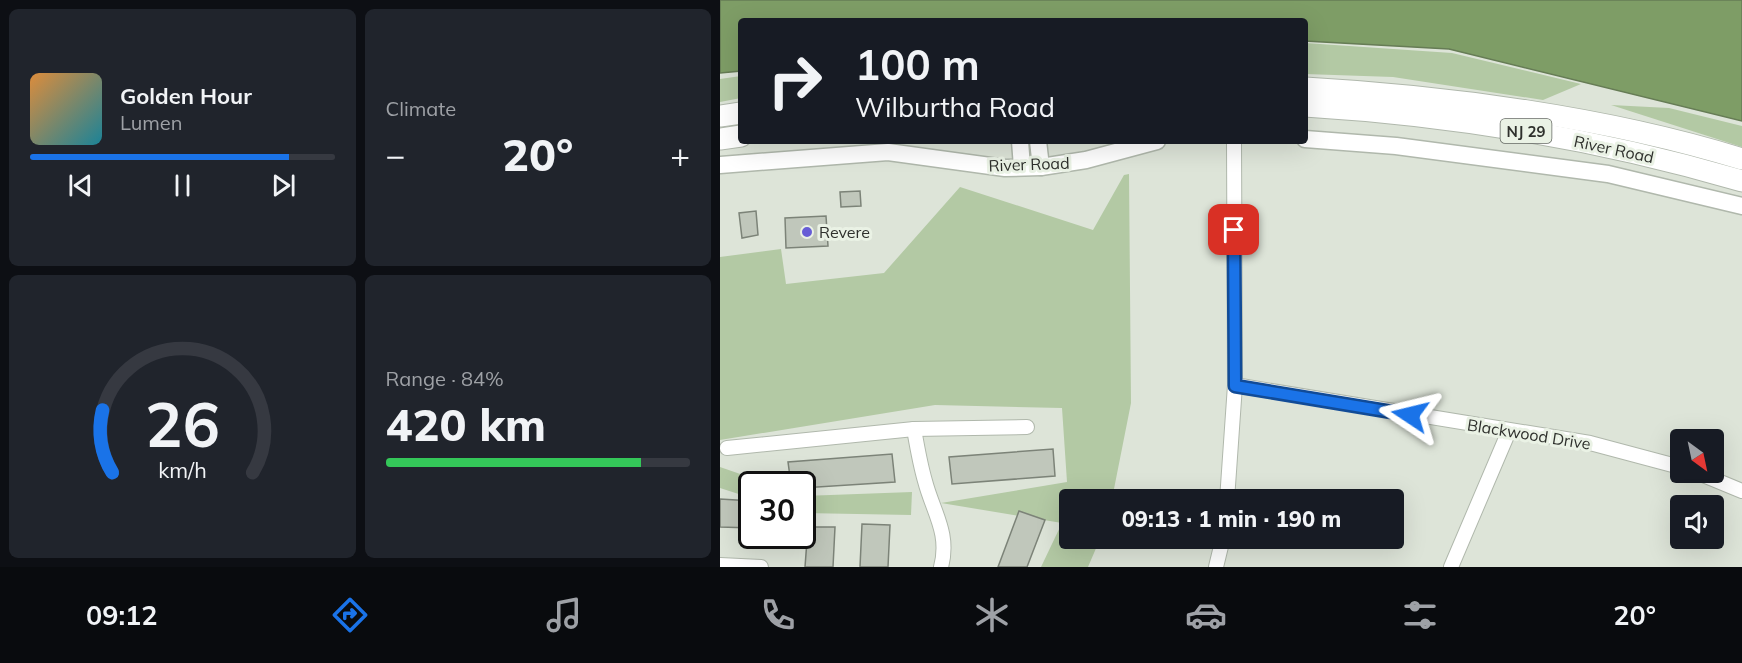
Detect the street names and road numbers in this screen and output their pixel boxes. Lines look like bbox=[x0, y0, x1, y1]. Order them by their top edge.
road number: NJ 29 bbox=[1500, 119, 1552, 143]
street label: River Road bbox=[1572, 131, 1656, 167]
street label: River Road bbox=[988, 153, 1070, 175]
street label: Blackwood Drive bbox=[1466, 414, 1592, 454]

